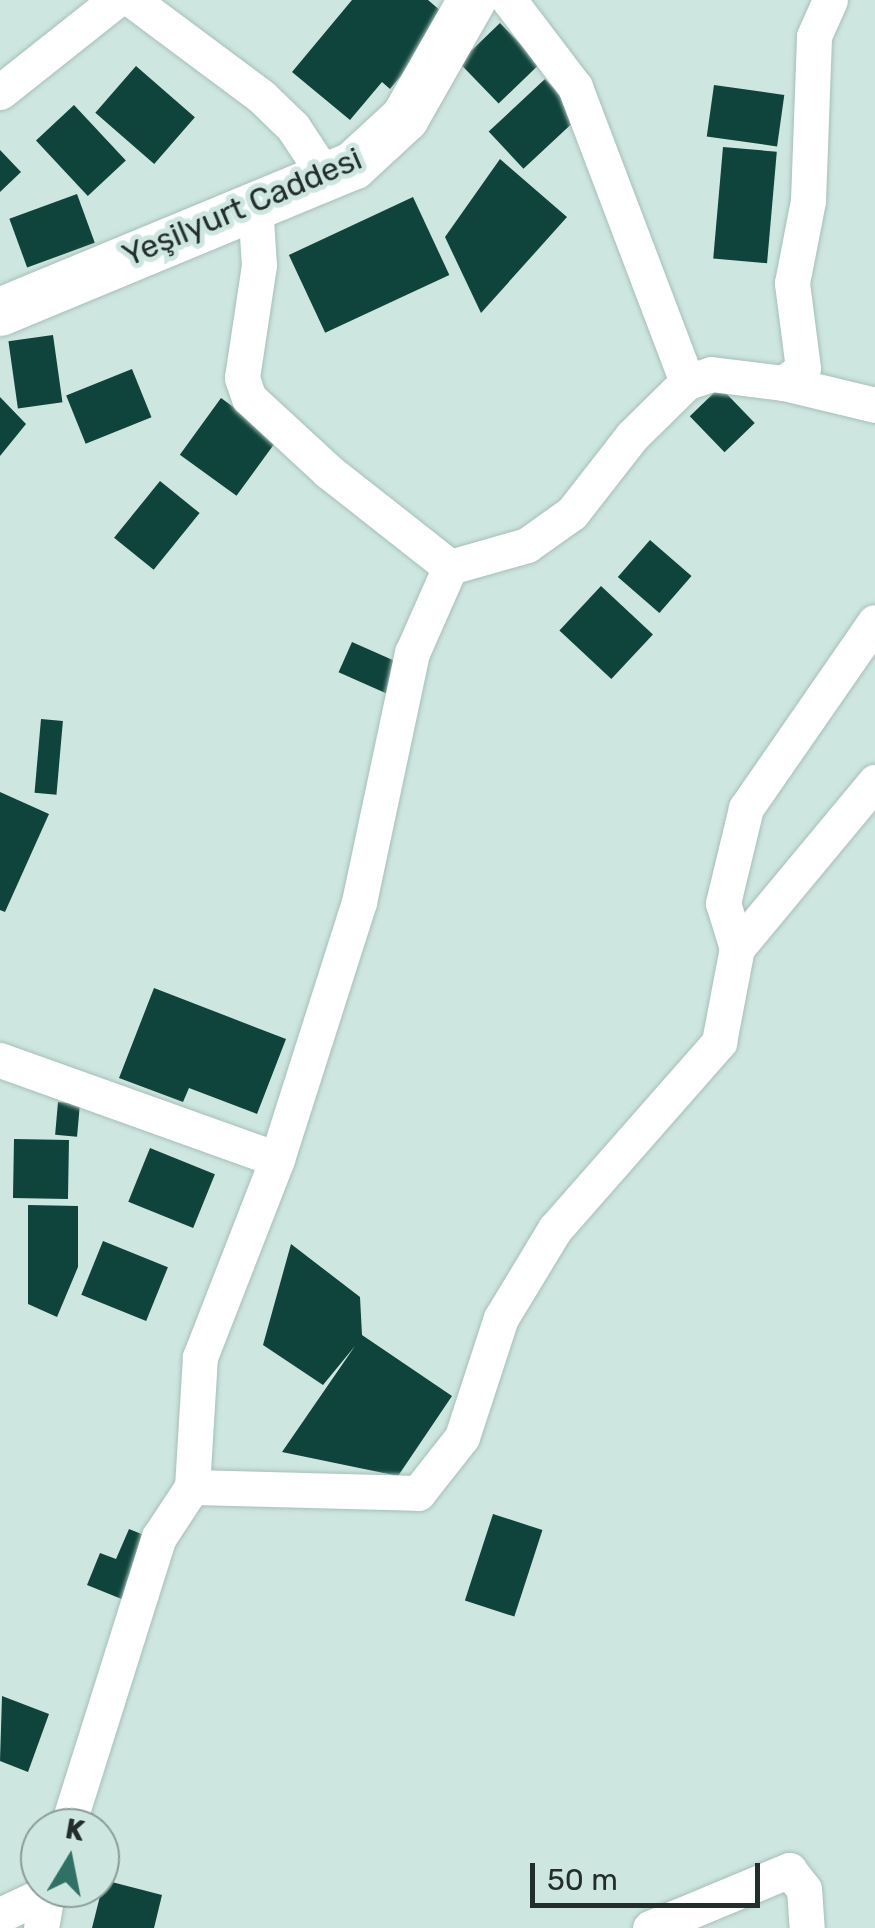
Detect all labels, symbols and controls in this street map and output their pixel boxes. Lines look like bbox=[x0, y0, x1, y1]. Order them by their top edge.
street label: Yeşilyurt Caddesi bbox=[117, 139, 367, 275]
north arrow bbox=[20, 1808, 120, 1908]
text: K bbox=[63, 1812, 87, 1848]
scale bar bbox=[535, 1843, 765, 1905]
text: 50 m bbox=[547, 1862, 618, 1898]

